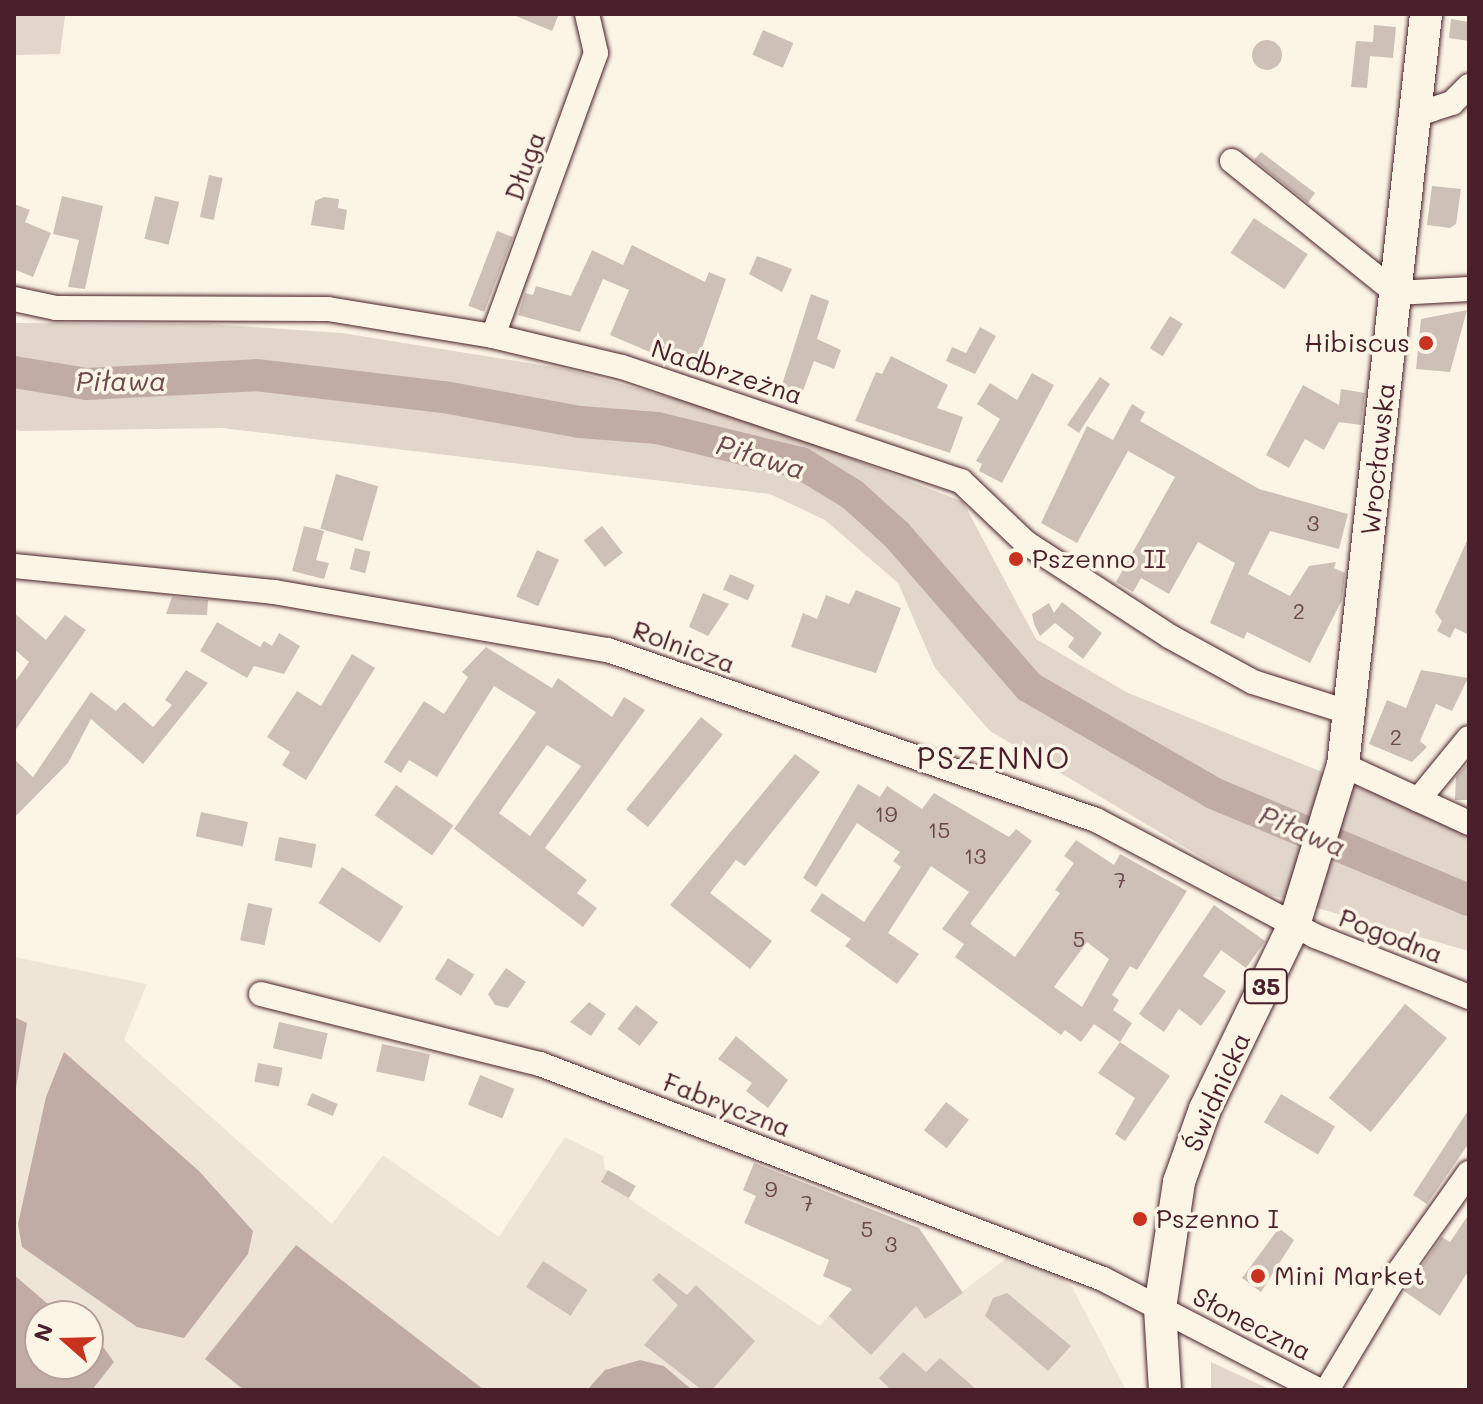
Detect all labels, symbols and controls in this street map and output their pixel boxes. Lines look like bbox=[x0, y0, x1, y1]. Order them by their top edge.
street label: Długa bbox=[498, 127, 552, 205]
place label: Hibiscus bbox=[1304, 327, 1410, 359]
street label: Nadbrzeżna bbox=[647, 333, 807, 411]
marker: Hibiscus bbox=[1417, 334, 1435, 352]
water label: Piława bbox=[76, 363, 166, 397]
street label: Wrocławska bbox=[1354, 381, 1402, 537]
water label: Piława bbox=[713, 427, 809, 485]
house number: 3 bbox=[1307, 510, 1319, 536]
place label: Pszenno II bbox=[1032, 543, 1166, 575]
marker: Pszenno II bbox=[1007, 550, 1025, 568]
house number: 2 bbox=[1293, 598, 1305, 624]
street label: Rolnicza bbox=[628, 614, 740, 680]
house number: 2 bbox=[1390, 724, 1402, 750]
district label: PSZENNO bbox=[917, 739, 1071, 775]
water label: Piława bbox=[1255, 797, 1351, 863]
house number: 19 bbox=[875, 801, 897, 827]
house number: 15 bbox=[928, 817, 950, 843]
house number: 13 bbox=[964, 843, 986, 869]
house number: 7 bbox=[1114, 867, 1126, 893]
street label: Pogodna bbox=[1335, 902, 1447, 970]
house number: 5 bbox=[1073, 926, 1085, 952]
road number: 35 bbox=[1242, 966, 1290, 1006]
street label: Świdnicka bbox=[1177, 1028, 1257, 1156]
street label: Fabryczna bbox=[659, 1066, 795, 1144]
house number: 9 bbox=[764, 1176, 778, 1202]
house number: 7 bbox=[801, 1190, 813, 1216]
place label: Pszenno I bbox=[1156, 1203, 1279, 1235]
marker: Pszenno I bbox=[1131, 1210, 1149, 1228]
house number: 5 bbox=[861, 1216, 873, 1242]
house number: 3 bbox=[885, 1231, 897, 1257]
place label: Mini Market bbox=[1274, 1260, 1425, 1292]
marker: Mini Market bbox=[1249, 1267, 1267, 1285]
street label: Słoneczna bbox=[1187, 1281, 1317, 1367]
north arrow bbox=[24, 1300, 104, 1380]
text: N bbox=[26, 1320, 59, 1345]

